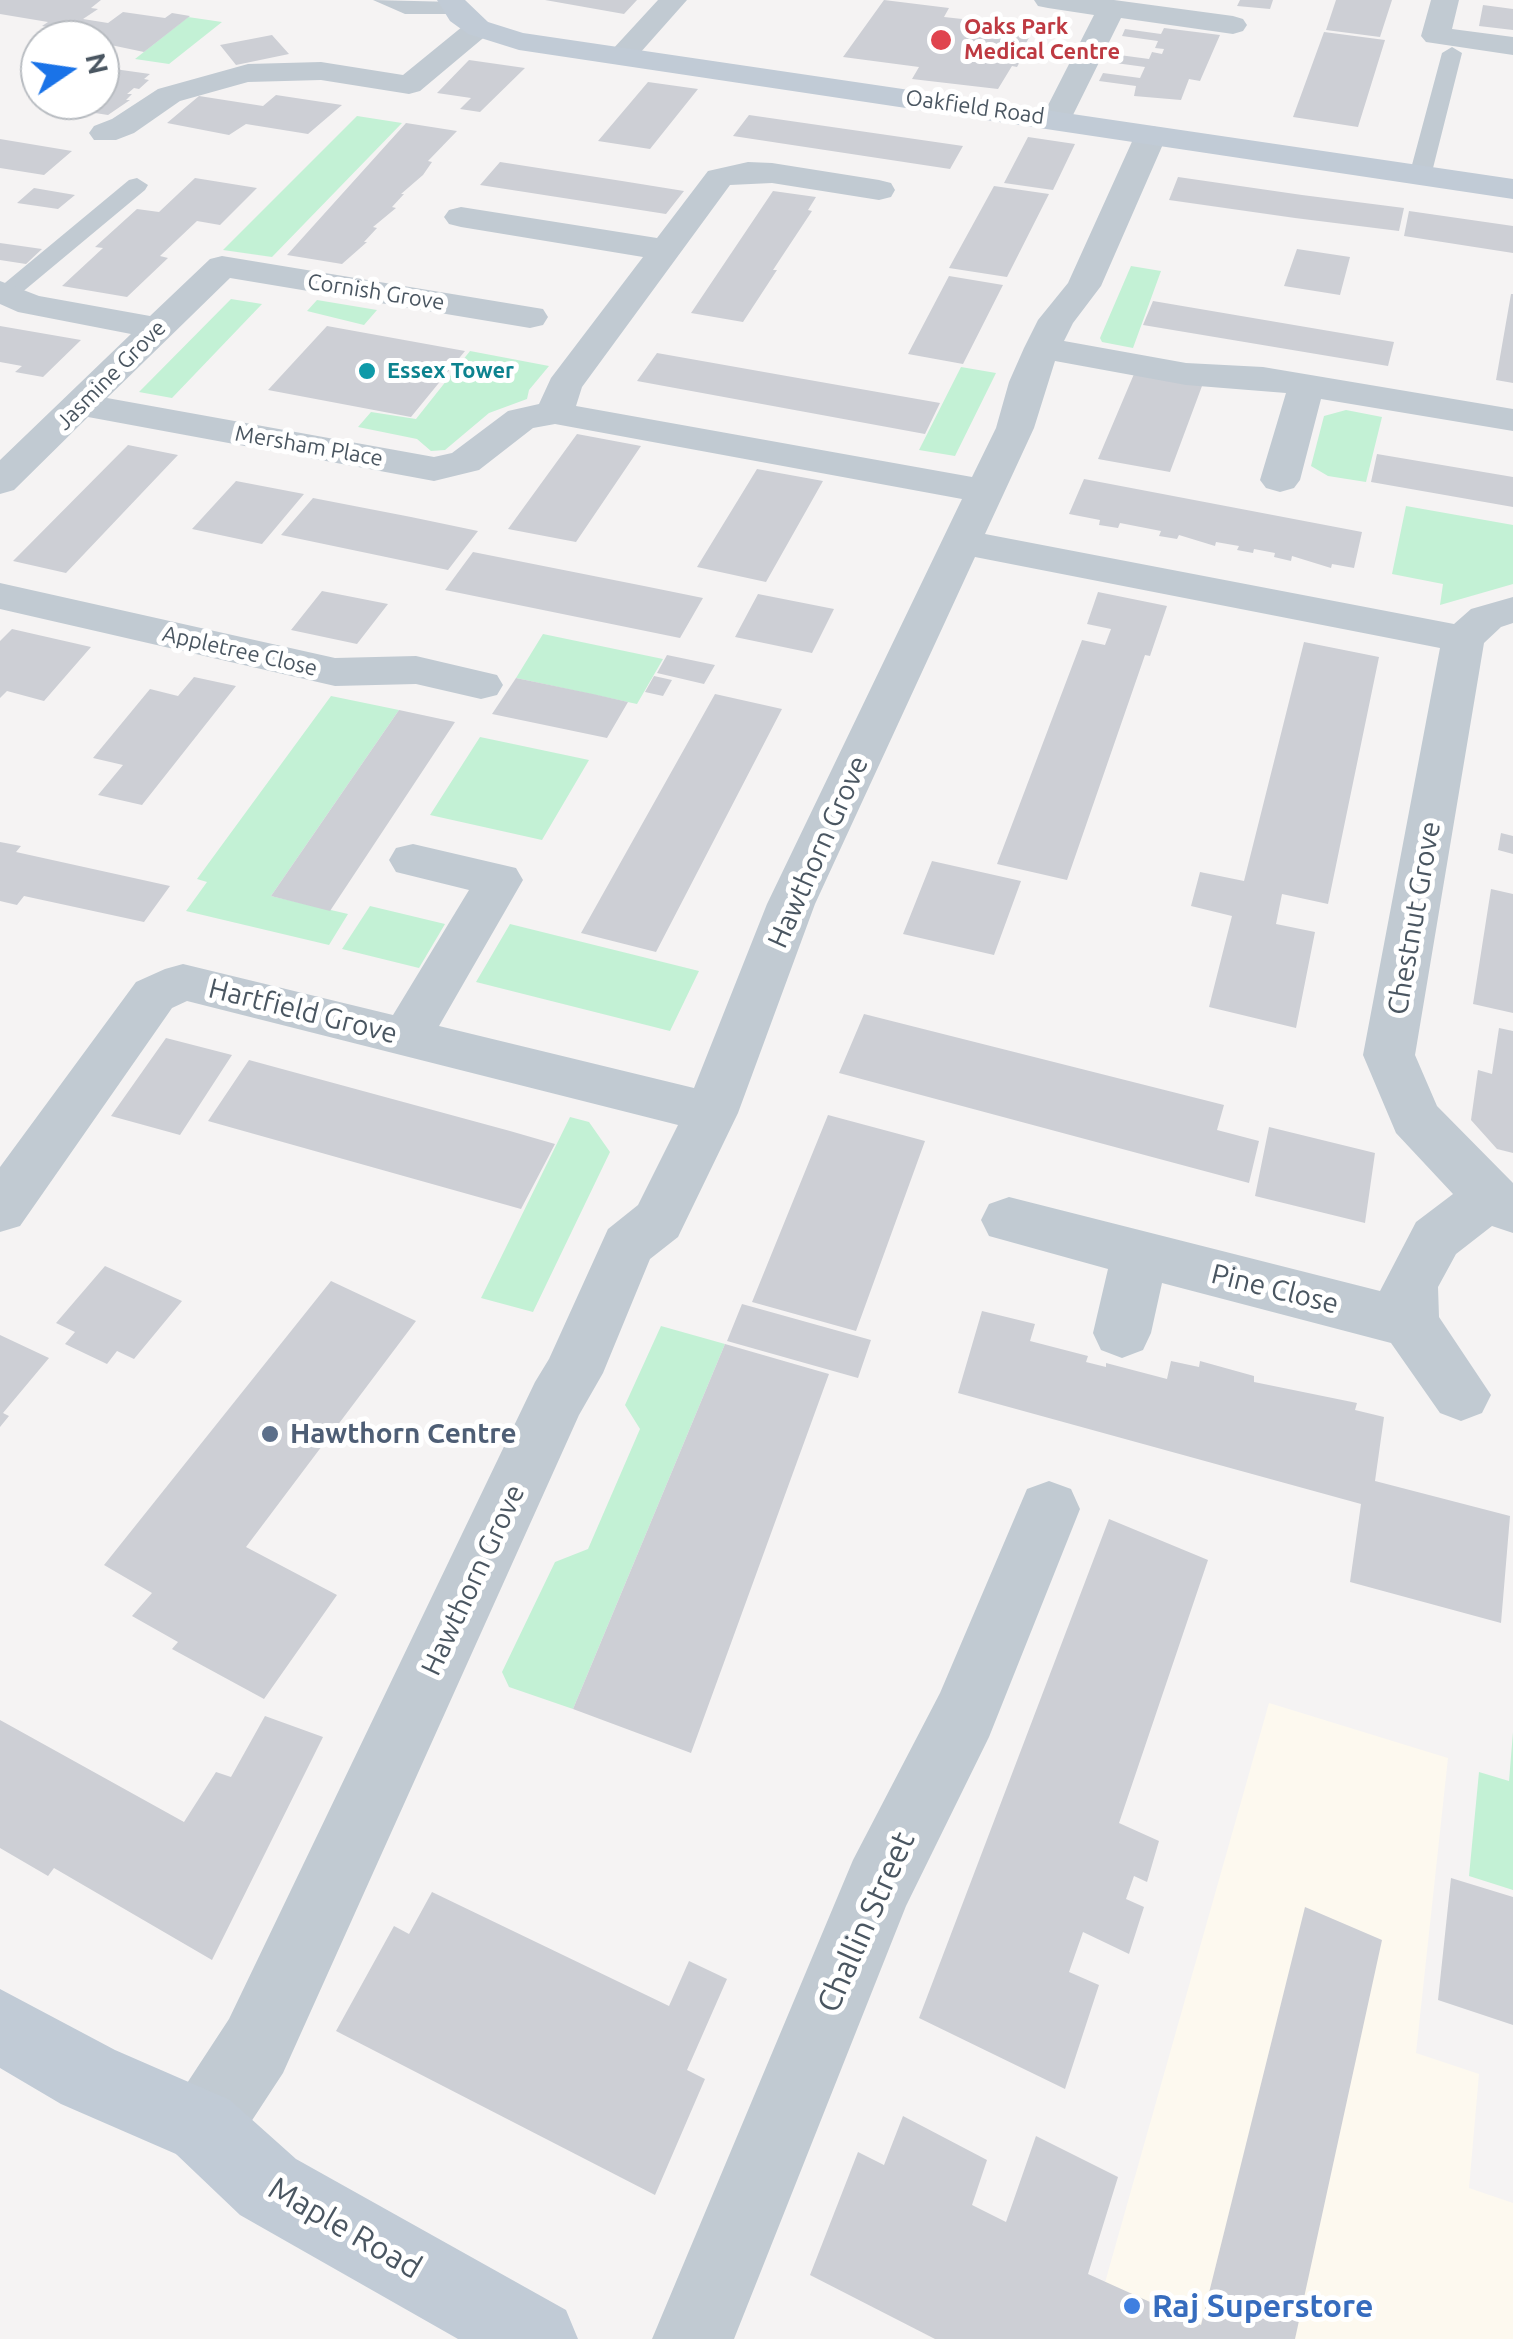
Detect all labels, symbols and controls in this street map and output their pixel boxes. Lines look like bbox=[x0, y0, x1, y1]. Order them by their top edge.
place label: Oaks Park Medical Centre bbox=[964, 14, 1120, 66]
north arrow bbox=[20, 20, 120, 120]
marker: Oaks Park Medical Centre bbox=[928, 27, 954, 53]
text: N bbox=[80, 50, 115, 77]
street label: Oakfield Road bbox=[904, 84, 1046, 130]
street label: Cornish Grove bbox=[306, 268, 446, 316]
street label: Jasmine Grove bbox=[51, 315, 171, 435]
place label: Essex Tower bbox=[387, 358, 514, 384]
marker: Essex Tower bbox=[356, 360, 378, 382]
street label: Mersham Place bbox=[233, 420, 385, 472]
street label: Appletree Close bbox=[160, 620, 320, 682]
street label: Hawthorn Grove bbox=[761, 751, 875, 953]
street label: Chestnut Grove bbox=[1380, 819, 1448, 1017]
street label: Hartfield Grove bbox=[205, 971, 401, 1051]
street label: Pine Close bbox=[1208, 1257, 1342, 1321]
place label: Hawthorn Centre bbox=[290, 1417, 517, 1451]
marker: Hawthorn Centre bbox=[259, 1423, 281, 1445]
street label: Hawthorn Grove bbox=[414, 1479, 532, 1681]
street label: Challin Street bbox=[809, 1826, 923, 2018]
street label: Maple Road bbox=[262, 2169, 428, 2287]
place label: Raj Superstore bbox=[1152, 2287, 1373, 2325]
marker: Raj Superstore bbox=[1121, 2295, 1143, 2317]

